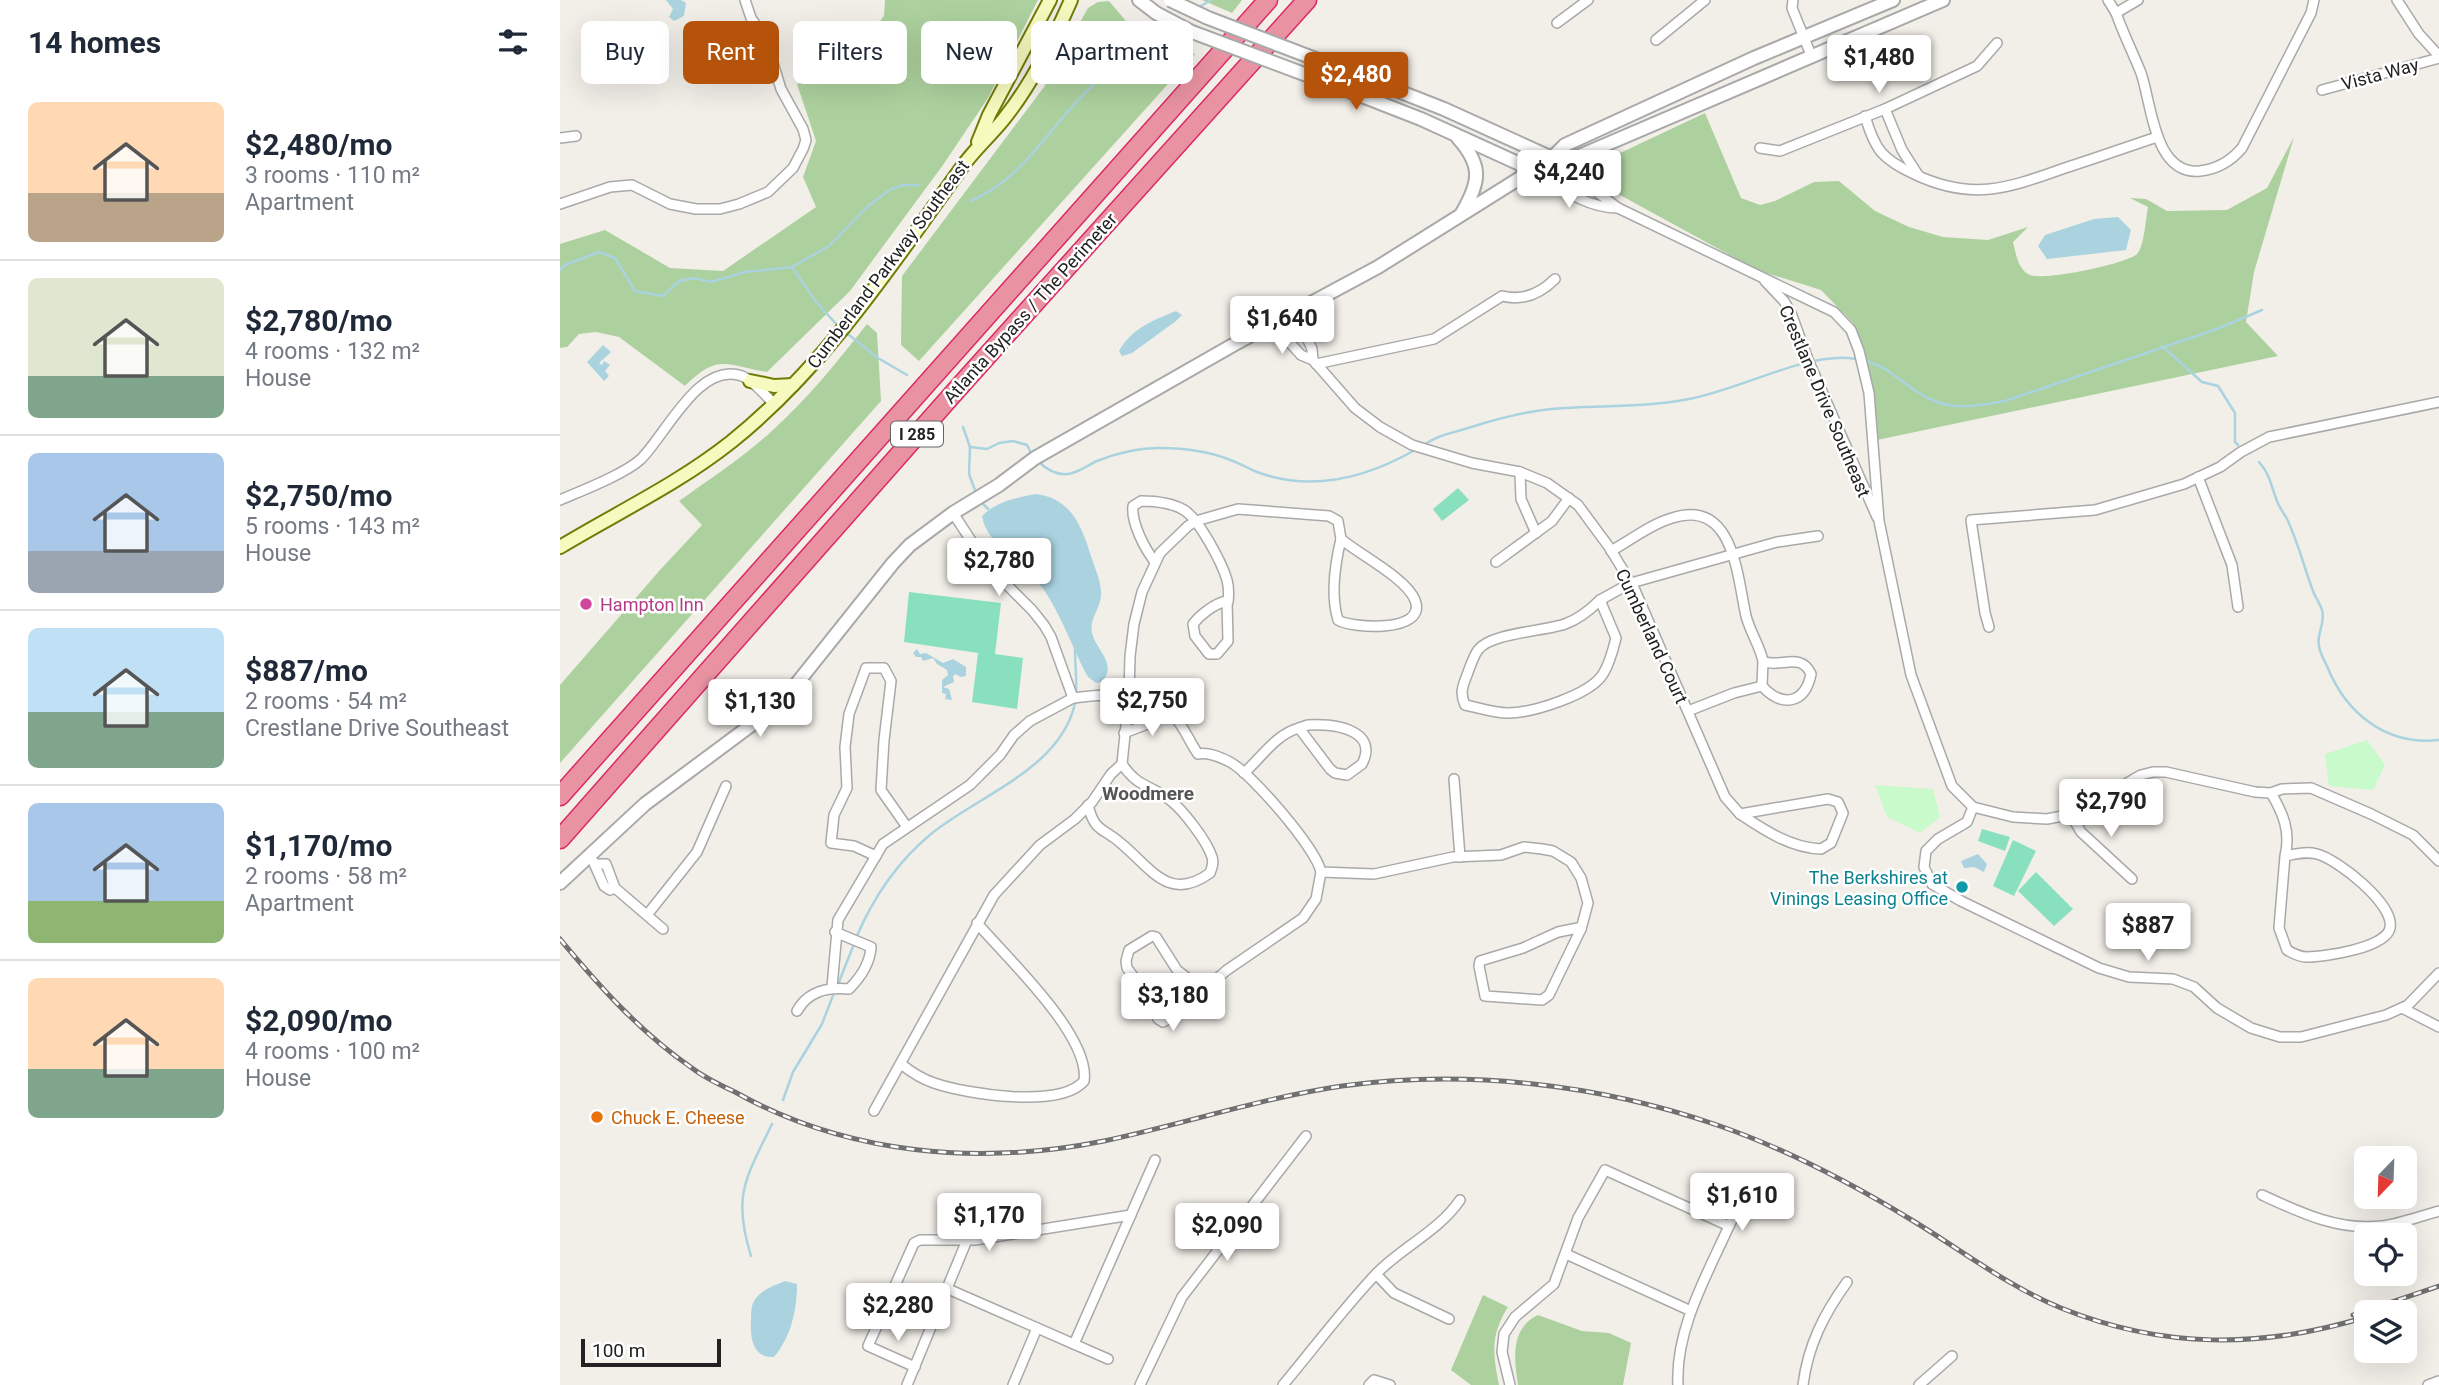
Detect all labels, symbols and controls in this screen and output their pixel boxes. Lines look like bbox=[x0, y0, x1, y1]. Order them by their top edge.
chip: Buy bbox=[581, 21, 669, 84]
chip: Rent bbox=[683, 21, 779, 84]
chip: Filters bbox=[793, 21, 907, 84]
chip: New bbox=[921, 21, 1017, 84]
chip: Apartment bbox=[1031, 21, 1193, 84]
icon: filters bbox=[494, 23, 532, 61]
text: 14 homes bbox=[28, 25, 161, 60]
pin: $1,480 bbox=[1822, 36, 1936, 95]
text: $1,480 bbox=[1843, 44, 1915, 71]
pin: $2,480 bbox=[1299, 52, 1413, 112]
street label: Vista Way bbox=[2339, 53, 2421, 94]
text: $2,480 bbox=[1320, 61, 1392, 88]
text: $2,480/mo bbox=[245, 127, 393, 162]
icon: home bbox=[84, 130, 168, 214]
pin: $4,240 bbox=[1512, 150, 1626, 210]
street label: Cumberland Parkway Southeast bbox=[803, 156, 973, 372]
text: $4,240 bbox=[1533, 159, 1605, 186]
text: 3 rooms · 110 m² bbox=[245, 162, 420, 189]
text: Apartment bbox=[245, 189, 354, 216]
street label: Atlanta Bypass / The Perimeter bbox=[939, 209, 1121, 407]
pin: $1,640 bbox=[1225, 296, 1339, 356]
street label: Crestlane Drive Southeast bbox=[1775, 302, 1875, 500]
text: $2,780/mo bbox=[245, 303, 393, 338]
text: $1,640 bbox=[1246, 305, 1318, 332]
icon: home bbox=[84, 306, 168, 390]
text: 4 rooms · 132 m² bbox=[245, 338, 420, 365]
text: House bbox=[245, 365, 311, 392]
road number: I 285 bbox=[891, 422, 943, 446]
text: $2,750/mo bbox=[245, 478, 393, 513]
icon: home bbox=[84, 481, 168, 565]
text: 5 rooms · 143 m² bbox=[245, 513, 420, 540]
pin: $2,780 bbox=[942, 538, 1056, 598]
text: House bbox=[245, 540, 311, 567]
text: $2,780 bbox=[963, 547, 1035, 574]
street label: Cumberland Court bbox=[1612, 565, 1692, 707]
place label: Hampton Inn bbox=[600, 594, 704, 615]
marker: Hampton Inn bbox=[578, 596, 594, 612]
text: $887/mo bbox=[245, 653, 368, 688]
icon: home bbox=[84, 656, 168, 740]
pin: $2,750 bbox=[1095, 678, 1209, 738]
pin: $1,130 bbox=[703, 680, 817, 739]
text: $2,750 bbox=[1116, 687, 1188, 714]
text: 2 rooms · 54 m² bbox=[245, 688, 407, 715]
text: $1,130 bbox=[724, 688, 796, 715]
text: Crestlane Drive Southeast bbox=[245, 715, 509, 742]
pin: $2,790 bbox=[2054, 780, 2168, 839]
district label: Woodmere bbox=[1102, 782, 1194, 805]
text: $2,790 bbox=[2075, 788, 2147, 815]
text: $1,170/mo bbox=[245, 828, 393, 863]
icon: home bbox=[84, 831, 168, 915]
text: 2 rooms · 58 m² bbox=[245, 863, 407, 890]
place label: The Berkshires at Vinings Leasing Office bbox=[1770, 867, 1948, 909]
marker: The Berkshires at Vinings Leasing Office bbox=[1954, 879, 1970, 895]
text: Apartment bbox=[245, 890, 354, 917]
pin: $887 bbox=[2107, 904, 2189, 963]
text: $887 bbox=[2122, 912, 2174, 939]
pin: $3,180 bbox=[1116, 974, 1230, 1033]
text: $3,180 bbox=[1137, 982, 1209, 1009]
text: $2,090/mo bbox=[245, 1003, 393, 1038]
icon: home bbox=[84, 1006, 168, 1090]
text: 4 rooms · 100 m² bbox=[245, 1038, 420, 1065]
text: House bbox=[245, 1065, 311, 1092]
place label: Chuck E. Cheese bbox=[611, 1107, 745, 1128]
marker: Chuck E. Cheese bbox=[589, 1109, 605, 1125]
north arrow bbox=[2354, 1146, 2417, 1209]
map controls bbox=[2354, 1146, 2417, 1363]
pin: $1,610 bbox=[1685, 1174, 1799, 1233]
text: $1,610 bbox=[1706, 1182, 1778, 1209]
pin: $1,170 bbox=[932, 1194, 1046, 1253]
text: $1,170 bbox=[953, 1202, 1025, 1229]
pin: $2,090 bbox=[1170, 1204, 1284, 1263]
text: $2,090 bbox=[1191, 1212, 1263, 1239]
button: locate bbox=[2354, 1223, 2417, 1286]
pin: $2,280 bbox=[841, 1284, 955, 1343]
text: $2,280 bbox=[862, 1292, 934, 1319]
button: layers bbox=[2354, 1300, 2417, 1363]
scale bar bbox=[581, 1336, 721, 1368]
text: 100 m bbox=[592, 1339, 645, 1362]

